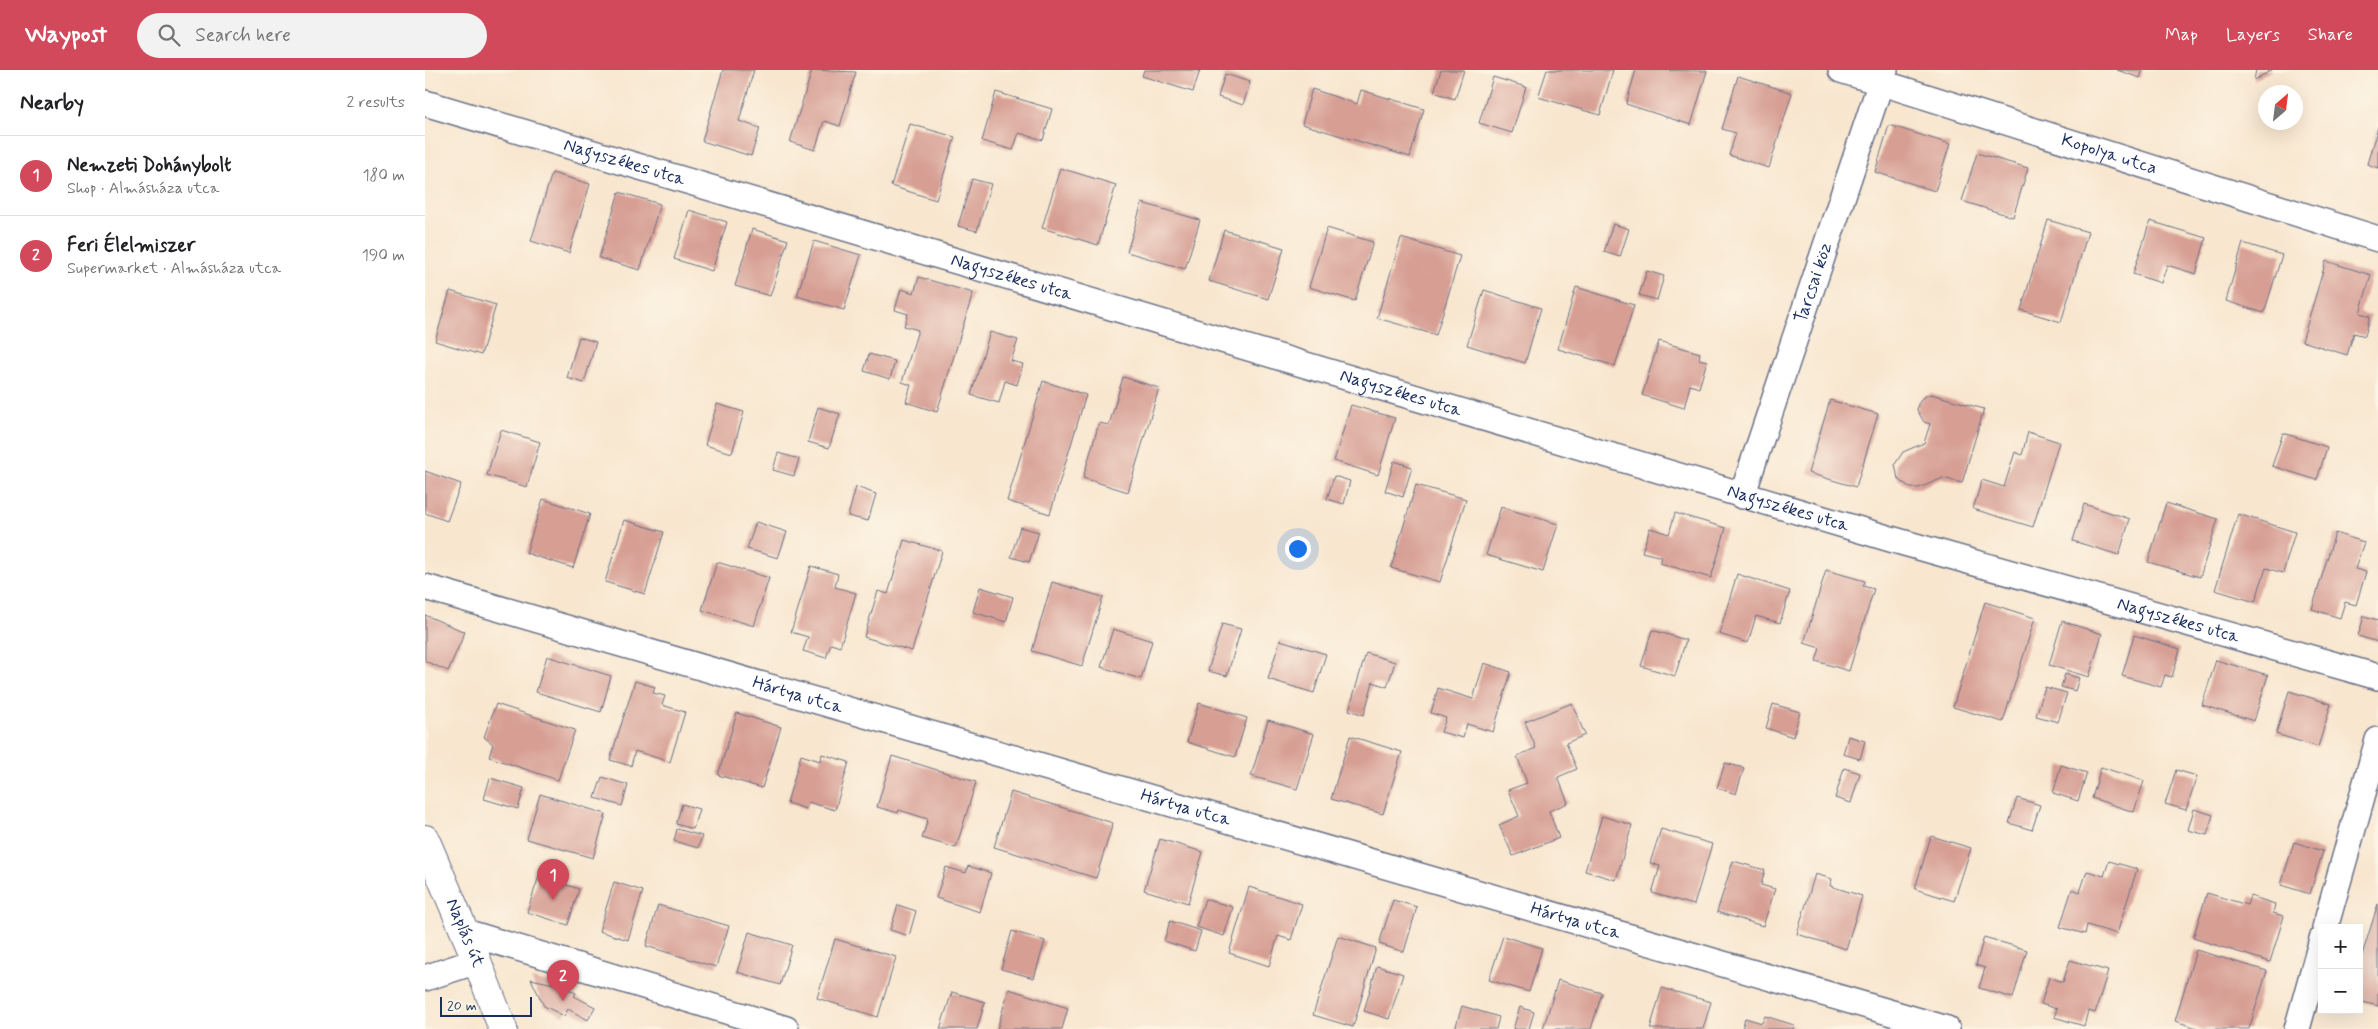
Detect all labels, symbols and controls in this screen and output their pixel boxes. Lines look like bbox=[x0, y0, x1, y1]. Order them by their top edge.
search box bbox=[137, 13, 487, 58]
text: Waypost bbox=[25, 20, 107, 51]
icon: search bbox=[155, 21, 183, 49]
text: Search here bbox=[195, 23, 291, 48]
text: Map bbox=[2165, 23, 2198, 47]
text: Layers bbox=[2226, 23, 2280, 47]
text: Share bbox=[2308, 23, 2353, 47]
north arrow bbox=[2258, 85, 2303, 130]
text: Nearby bbox=[20, 89, 84, 117]
text: 2 results bbox=[347, 92, 405, 113]
street label: Kopolya utca bbox=[2058, 128, 2160, 181]
street label: Nagyszékes utca bbox=[561, 133, 688, 192]
text: Nemzeti Dohánybolt bbox=[67, 153, 231, 178]
text: 1 bbox=[32, 165, 40, 186]
text: 180 m bbox=[362, 165, 405, 186]
text: Shop · Almásháza utca bbox=[67, 178, 219, 199]
text: Feri Élelmiszer bbox=[67, 233, 195, 258]
street label: Tarcsai köz bbox=[1789, 239, 1838, 326]
text: 2 bbox=[32, 245, 40, 266]
text: 190 m bbox=[362, 245, 405, 266]
street label: Nagyszékes utca bbox=[948, 248, 1075, 307]
text: Supermarket · Almásháza utca bbox=[67, 258, 281, 279]
street label: Nagyszékes utca bbox=[1337, 364, 1465, 423]
street label: Nagyszékes utca bbox=[1724, 479, 1852, 538]
your location bbox=[1285, 536, 1311, 562]
street label: Nagyszékes utca bbox=[2114, 592, 2242, 649]
street label: Hártya utca bbox=[750, 671, 846, 720]
street label: Hártya utca bbox=[1138, 783, 1234, 832]
pin: 1 bbox=[537, 859, 569, 900]
street label: Naplás út bbox=[440, 895, 490, 971]
street label: Hártya utca bbox=[1527, 897, 1624, 946]
map controls bbox=[2318, 924, 2363, 1014]
button: + bbox=[2318, 924, 2363, 969]
pin: 2 bbox=[547, 960, 579, 1001]
button: − bbox=[2318, 969, 2363, 1014]
scale bar bbox=[440, 994, 533, 1017]
text: 20 m bbox=[447, 997, 477, 1015]

